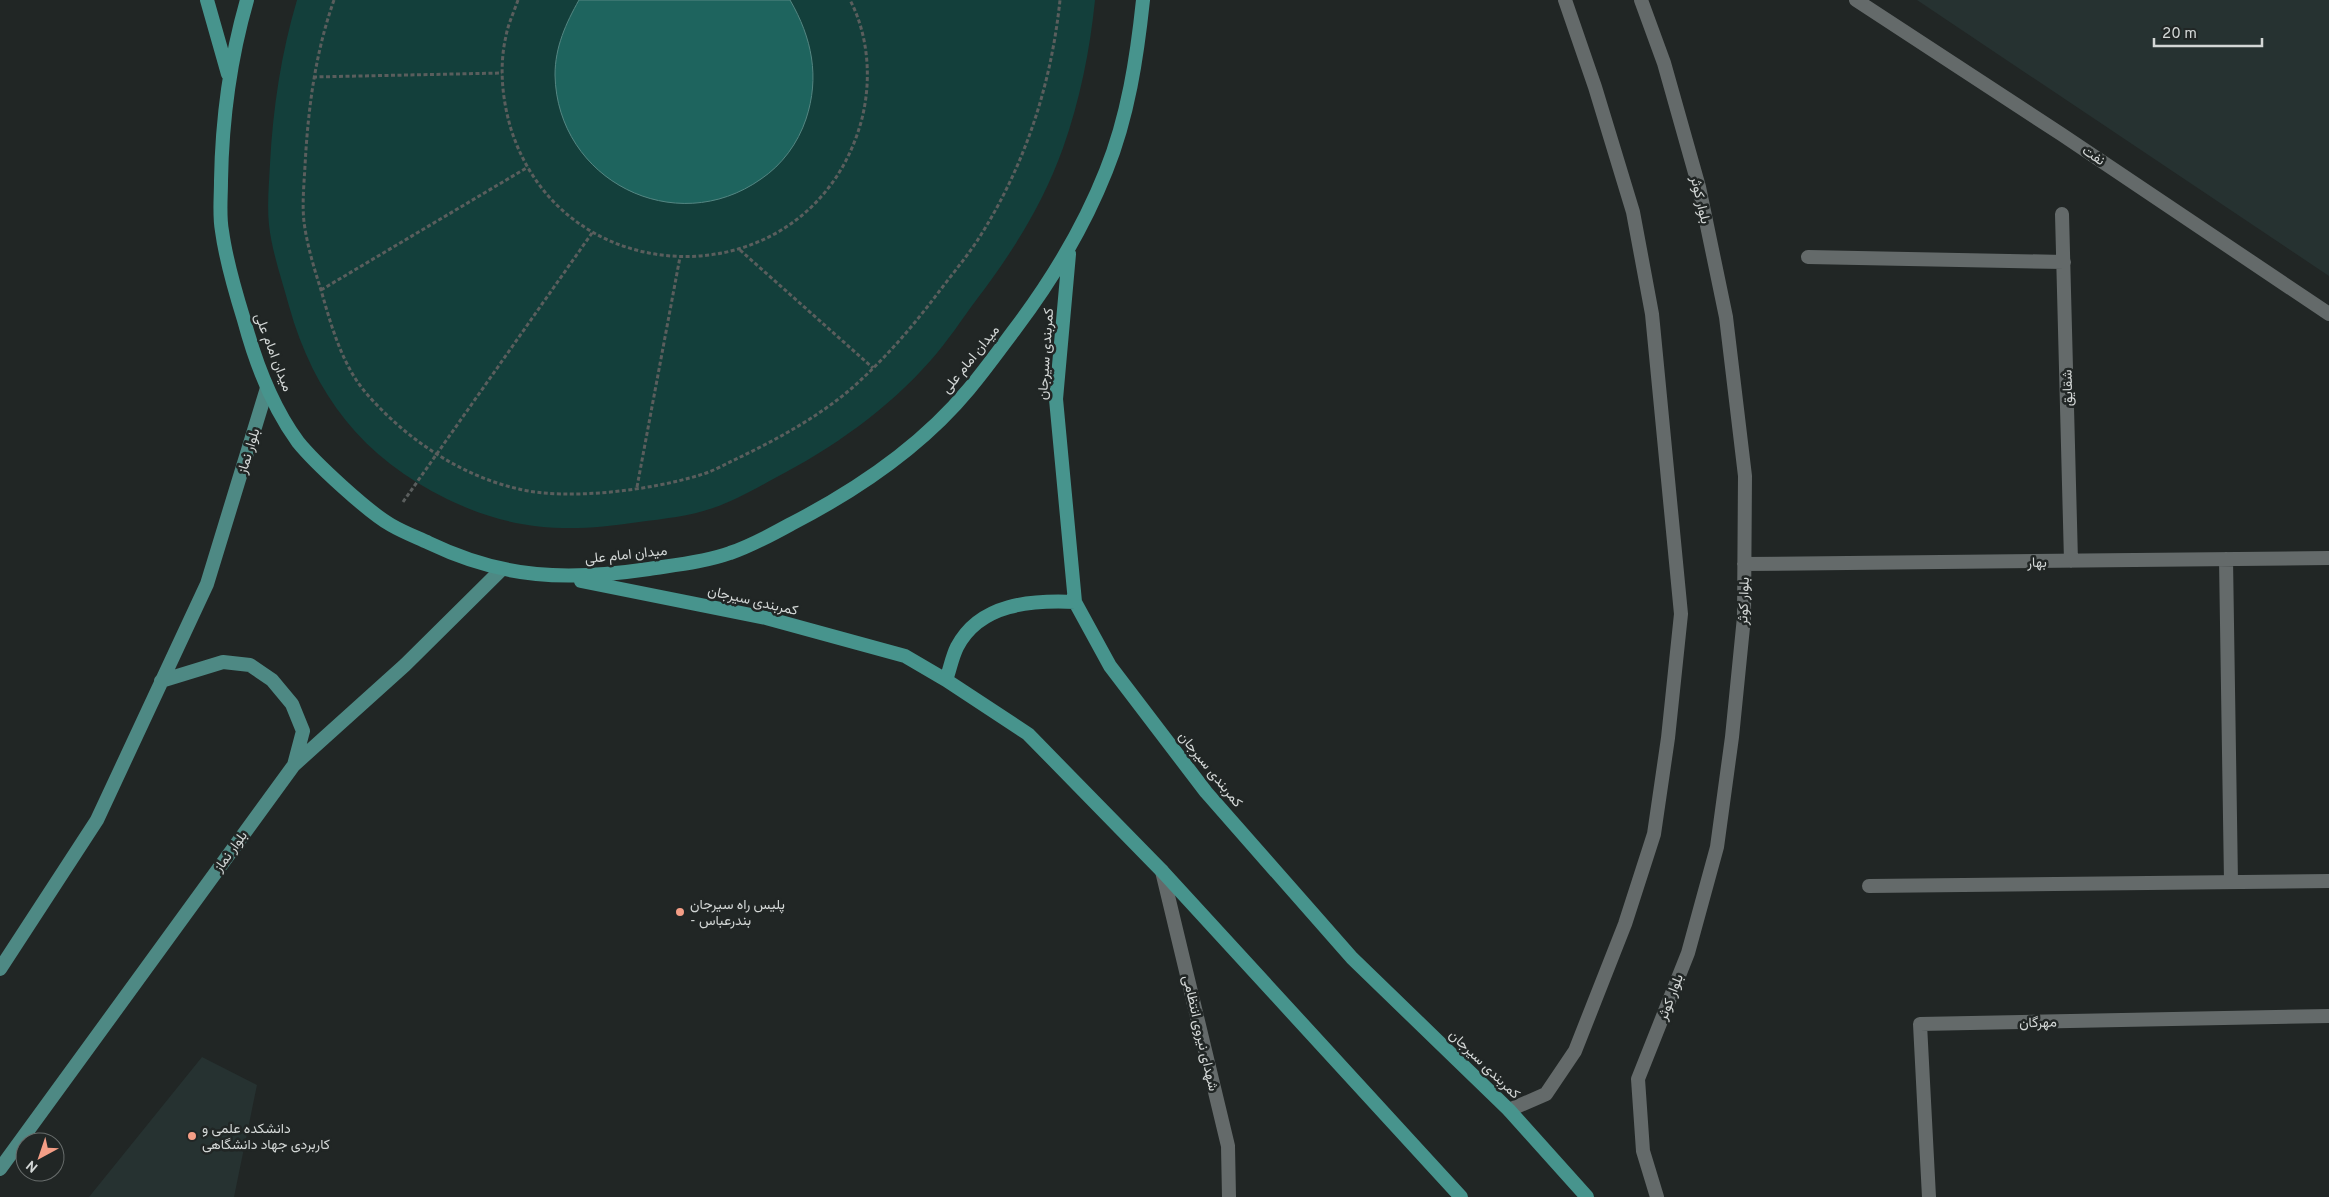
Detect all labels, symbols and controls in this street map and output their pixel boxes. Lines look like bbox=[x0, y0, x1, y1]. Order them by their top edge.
scale bar bbox=[2154, 15, 2262, 47]
text: 20 m bbox=[2162, 25, 2197, 44]
street label: نفت bbox=[2078, 142, 2108, 170]
street label: بلوار کوثر bbox=[1686, 174, 1713, 226]
street label: کمربندی سیرجان bbox=[1035, 308, 1058, 401]
street label: میدان امام علی bbox=[250, 311, 295, 394]
street label: میدان امام علی bbox=[938, 322, 1004, 397]
street label: شقایق bbox=[2060, 369, 2077, 407]
street label: بلوار نماز bbox=[234, 427, 264, 477]
street label: میدان امام علی bbox=[584, 543, 668, 568]
street label: بهار bbox=[2026, 555, 2047, 572]
street label: بلوار کوثر bbox=[1735, 577, 1754, 626]
street label: کمربندی سیرجان bbox=[706, 583, 799, 620]
street label: کمربندی سیرجان bbox=[1174, 729, 1245, 811]
street label: بلوار نماز bbox=[210, 828, 252, 877]
place label: پلیس راه سیرجان - بندرعباس bbox=[690, 897, 785, 930]
marker: پلیس راه سیرجان - بندرعباس bbox=[674, 906, 686, 918]
street label: بلوار کوثر bbox=[1654, 972, 1688, 1024]
street label: شهدای نیروی انتظامی bbox=[1178, 974, 1221, 1093]
street label: مهرگان bbox=[2019, 1015, 2057, 1032]
street label: کمربندی سیرجان bbox=[1445, 1027, 1523, 1103]
place label: دانشکده علمی و کاربردی جهاد دانشگاهی bbox=[202, 1121, 330, 1154]
marker: دانشکده علمی و کاربردی جهاد دانشگاهی bbox=[186, 1130, 198, 1142]
north arrow bbox=[15, 1132, 65, 1182]
text: N bbox=[23, 1156, 42, 1176]

